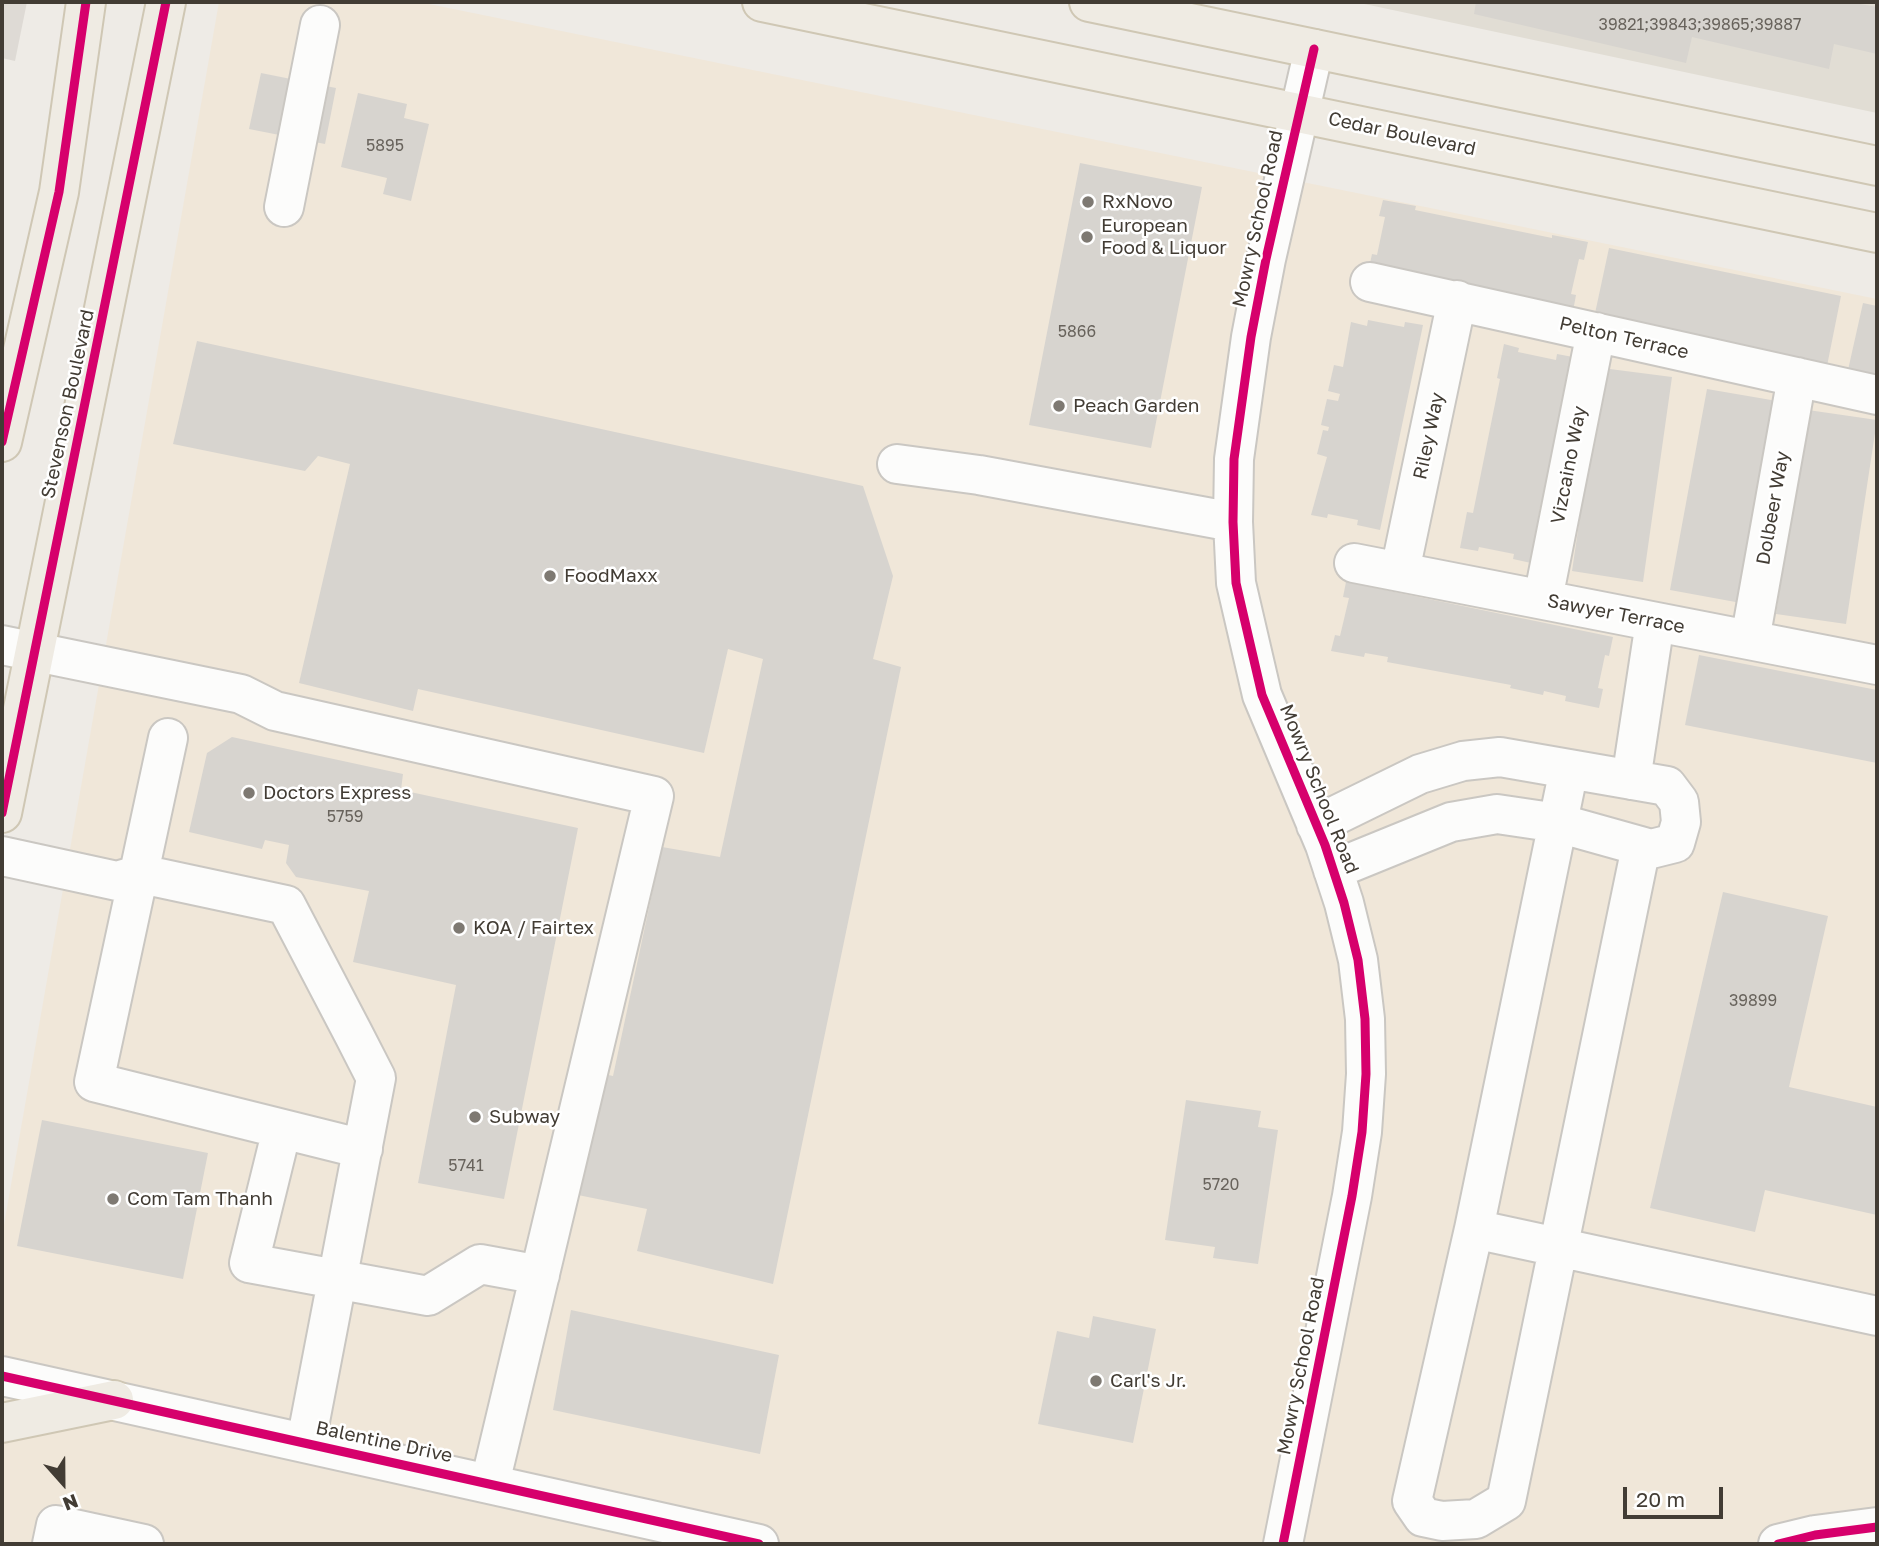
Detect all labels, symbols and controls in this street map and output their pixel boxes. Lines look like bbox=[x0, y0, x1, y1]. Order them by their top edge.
house number: 39821;39843;39865;39887 bbox=[1599, 15, 1801, 35]
street label: Cedar Boulevard bbox=[1326, 107, 1478, 161]
street label: Mowry School Road bbox=[1228, 128, 1288, 310]
house number: 5895 bbox=[366, 136, 404, 156]
place label: RxNovo bbox=[1102, 191, 1173, 213]
marker: RxNovo bbox=[1080, 194, 1096, 210]
place label: European Food & Liquor bbox=[1101, 215, 1227, 259]
marker: European Food & Liquor bbox=[1079, 229, 1095, 245]
street label: Stevenson Boulevard bbox=[37, 307, 99, 501]
street label: Pelton Terrace bbox=[1557, 312, 1691, 364]
house number: 5866 bbox=[1058, 322, 1096, 342]
street label: Riley Way bbox=[1409, 390, 1449, 482]
place label: Peach Garden bbox=[1073, 395, 1200, 417]
marker: Peach Garden bbox=[1051, 398, 1067, 414]
street label: Vizcaino Way bbox=[1546, 404, 1592, 526]
street label: Dolbeer Way bbox=[1752, 449, 1794, 567]
place label: FoodMaxx bbox=[564, 565, 658, 587]
marker: FoodMaxx bbox=[542, 568, 558, 584]
street label: Sawyer Terrace bbox=[1545, 589, 1687, 639]
street label: Mowry School Road bbox=[1275, 701, 1363, 877]
place label: Doctors Express bbox=[263, 782, 411, 804]
marker: Doctors Express bbox=[241, 785, 257, 801]
house number: 5759 bbox=[327, 807, 363, 827]
place label: KOA / Fairtex bbox=[473, 917, 594, 939]
marker: KOA / Fairtex bbox=[451, 920, 467, 936]
house number: 39899 bbox=[1729, 991, 1777, 1011]
place label: Subway bbox=[489, 1106, 560, 1128]
marker: Subway bbox=[467, 1109, 483, 1125]
house number: 5741 bbox=[448, 1156, 484, 1176]
house number: 5720 bbox=[1203, 1175, 1239, 1195]
place label: Com Tam Thanh bbox=[127, 1188, 273, 1210]
marker: Com Tam Thanh bbox=[105, 1191, 121, 1207]
street label: Mowry School Road bbox=[1273, 1275, 1329, 1457]
place label: Carl's Jr. bbox=[1110, 1370, 1187, 1392]
marker: Carl's Jr. bbox=[1088, 1373, 1104, 1389]
street label: Balentine Drive bbox=[314, 1416, 454, 1468]
north arrow bbox=[28, 1448, 98, 1518]
scale bar bbox=[1627, 1472, 1727, 1516]
text: 20 m bbox=[1636, 1486, 1685, 1512]
text: N bbox=[60, 1490, 82, 1516]

